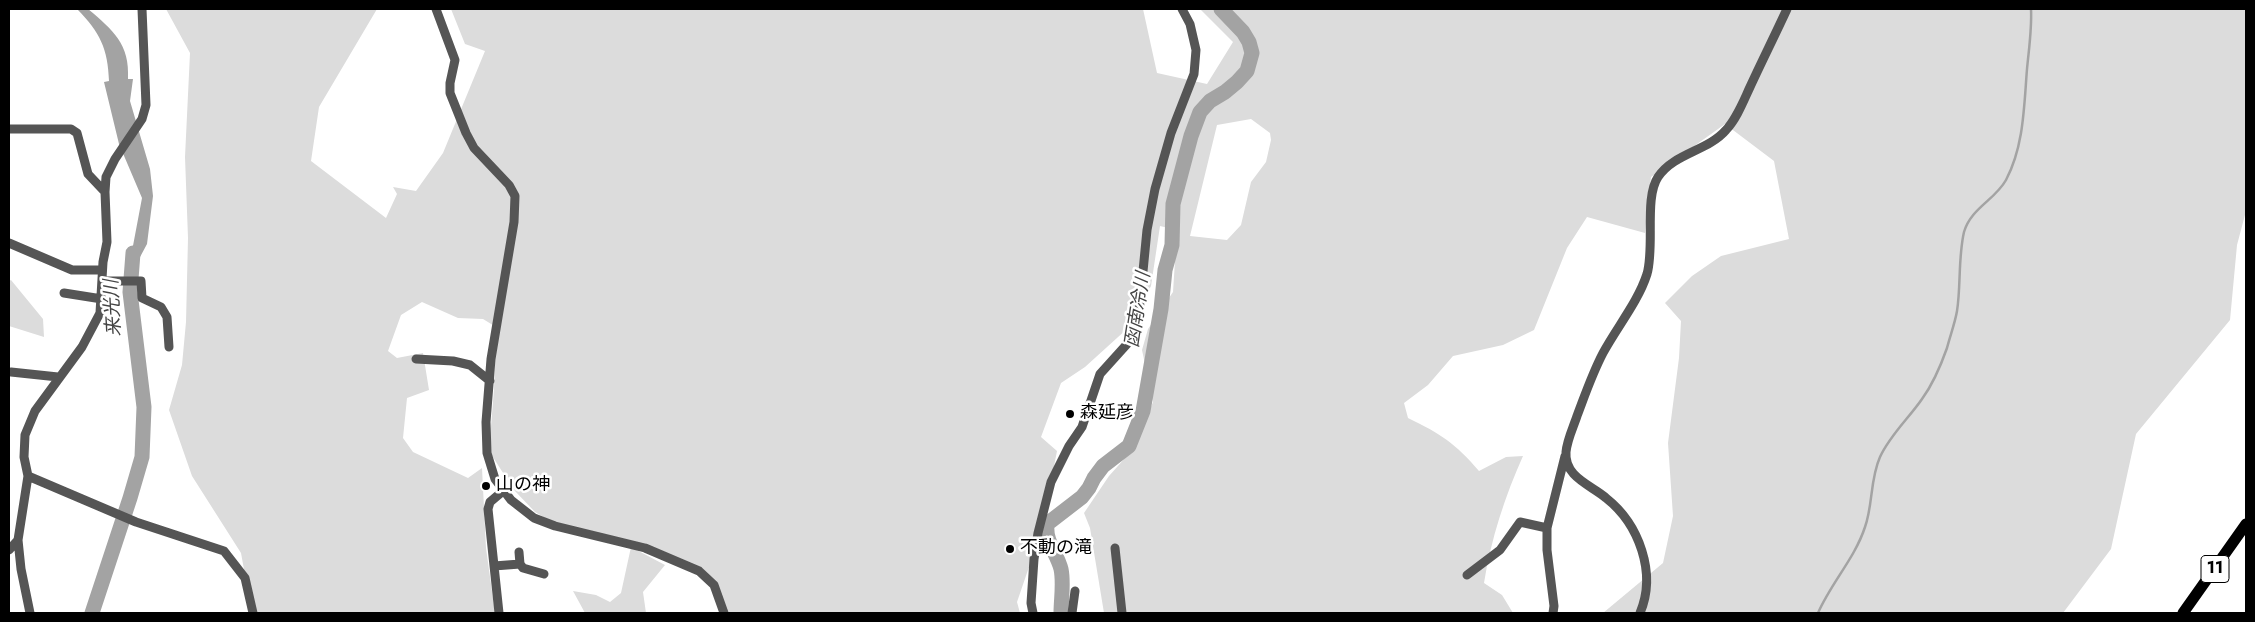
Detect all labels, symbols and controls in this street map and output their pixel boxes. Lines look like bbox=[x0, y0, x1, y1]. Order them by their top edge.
water label: 函南冷川 bbox=[1122, 271, 1156, 349]
water label: 来光川 bbox=[101, 279, 127, 337]
place label: 森延彦 bbox=[1080, 403, 1134, 425]
marker: 森延彦 bbox=[1064, 408, 1076, 420]
place label: 山の神 bbox=[496, 475, 550, 497]
marker: 山の神 bbox=[480, 480, 492, 492]
place label: 不動の滝 bbox=[1020, 538, 1092, 560]
marker: 不動の滝 bbox=[1004, 543, 1016, 555]
road number: 11 bbox=[2201, 556, 2229, 582]

